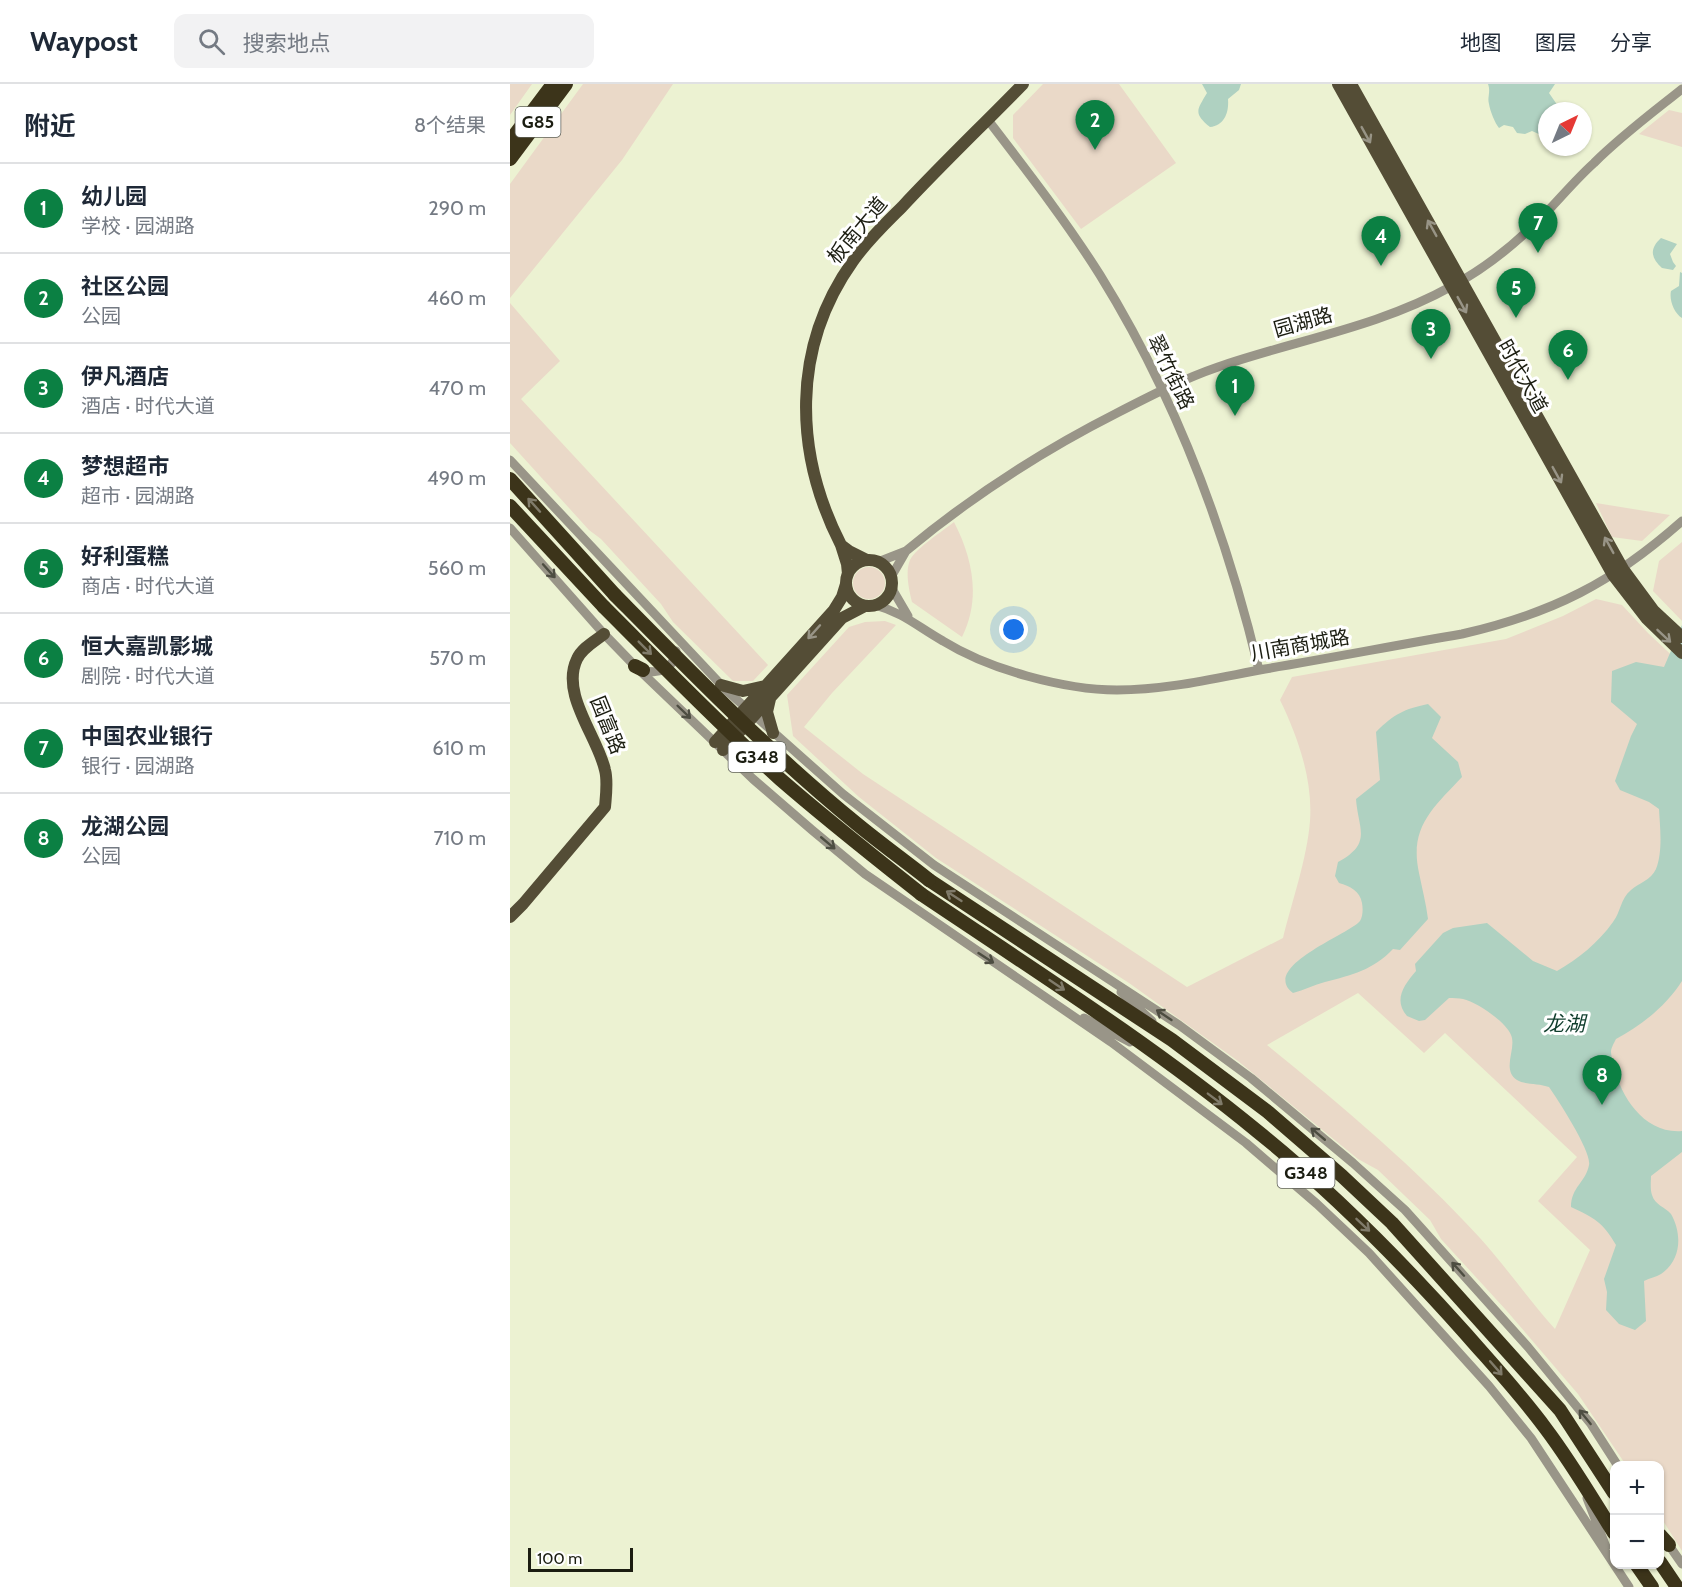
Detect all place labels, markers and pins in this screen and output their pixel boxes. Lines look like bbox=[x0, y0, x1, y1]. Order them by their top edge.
pin: 2 bbox=[1076, 100, 1114, 150]
pin: 7 bbox=[1518, 204, 1558, 253]
pin: 4 bbox=[1362, 216, 1400, 266]
pin: 5 bbox=[1496, 268, 1536, 318]
pin: 3 bbox=[1412, 310, 1450, 359]
pin: 6 bbox=[1548, 330, 1588, 380]
pin: 1 bbox=[1216, 366, 1254, 416]
pin: 8 bbox=[1582, 1056, 1622, 1105]

